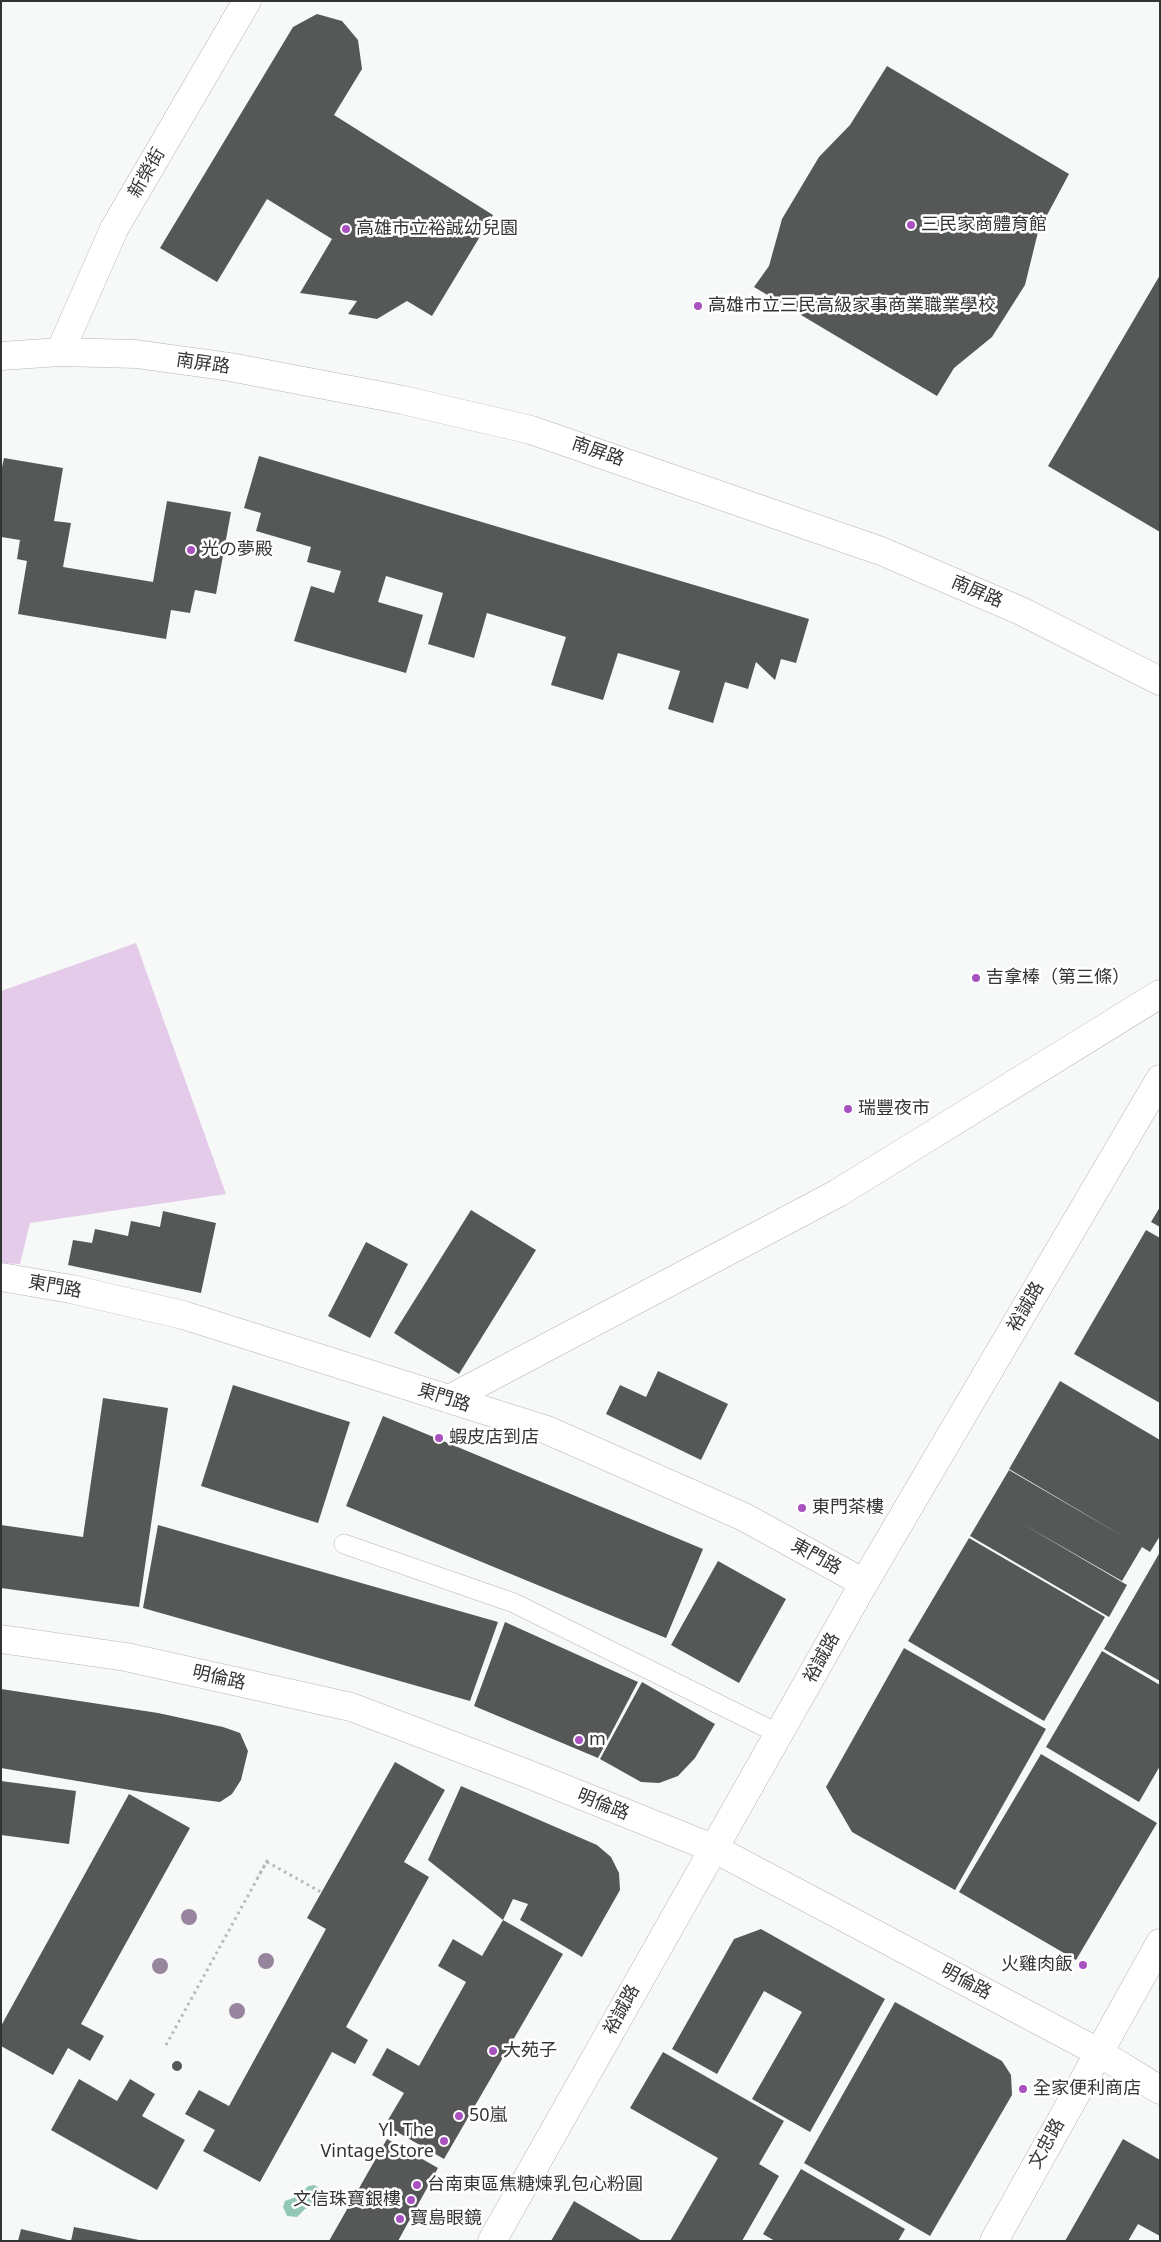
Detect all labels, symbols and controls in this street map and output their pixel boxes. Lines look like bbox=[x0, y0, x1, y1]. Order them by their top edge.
street label: 新榮街 bbox=[124, 144, 170, 202]
place label: 三民家商體育館 bbox=[921, 214, 1047, 236]
place label: 高雄市立裕誠幼兒園 bbox=[356, 218, 518, 240]
marker: 三民家商體育館 bbox=[905, 219, 917, 231]
marker: 高雄市立裕誠幼兒園 bbox=[340, 223, 352, 235]
place label: 高雄市立三民高級家事商業職業學校 bbox=[708, 295, 996, 317]
marker: 高雄市立三民高級家事商業職業學校 bbox=[692, 300, 704, 312]
street label: 南屏路 bbox=[175, 350, 231, 378]
street label: 南屏路 bbox=[569, 433, 627, 471]
place label: 光の夢殿 bbox=[201, 539, 273, 561]
marker: 光の夢殿 bbox=[185, 544, 197, 556]
street label: 南屏路 bbox=[948, 572, 1006, 612]
place label: 吉拿棒（第三條） bbox=[986, 967, 1130, 989]
marker: 吉拿棒（第三條） bbox=[970, 972, 982, 984]
place label: 瑞豐夜市 bbox=[858, 1098, 930, 1120]
marker: 瑞豐夜市 bbox=[842, 1103, 854, 1115]
street label: 東門路 bbox=[26, 1271, 84, 1303]
street label: 裕誠路 bbox=[1003, 1278, 1049, 1336]
street label: 東門路 bbox=[415, 1379, 473, 1417]
place label: 蝦皮店到店 bbox=[449, 1427, 539, 1449]
marker: 蝦皮店到店 bbox=[433, 1432, 445, 1444]
place label: 東門茶樓 bbox=[812, 1497, 884, 1519]
marker: 東門茶樓 bbox=[796, 1502, 808, 1514]
street label: 東門路 bbox=[787, 1534, 845, 1580]
street label: 裕誠路 bbox=[799, 1629, 845, 1687]
street label: 明倫路 bbox=[190, 1661, 248, 1695]
place label: m bbox=[589, 1729, 606, 1751]
marker: m bbox=[573, 1734, 585, 1746]
street label: 明倫路 bbox=[574, 1785, 632, 1825]
place label: 火雞肉飯 bbox=[1001, 1954, 1073, 1976]
marker: 火雞肉飯 bbox=[1077, 1959, 1089, 1971]
street label: 明倫路 bbox=[937, 1960, 995, 2004]
street label: 裕誠路 bbox=[599, 1981, 645, 2039]
place label: 大苑子 bbox=[503, 2040, 557, 2062]
marker: 大苑子 bbox=[487, 2045, 499, 2057]
place label: 全家便利商店 bbox=[1033, 2078, 1141, 2100]
marker: 全家便利商店 bbox=[1017, 2083, 1029, 2095]
place label: 50嵐 bbox=[469, 2105, 508, 2127]
marker: 50嵐 bbox=[453, 2110, 465, 2122]
street label: 文忠路 bbox=[1024, 2115, 1070, 2173]
place label: Yl. The Vintage Store bbox=[320, 2120, 434, 2162]
marker: Yl. The Vintage Store bbox=[438, 2135, 450, 2147]
place label: 台南東區焦糖煉乳包心粉圓 bbox=[427, 2174, 643, 2196]
marker: 台南東區焦糖煉乳包心粉圓 bbox=[411, 2179, 423, 2191]
place label: 文信珠寶銀樓 bbox=[293, 2189, 401, 2211]
marker: 文信珠寶銀樓 bbox=[405, 2194, 417, 2206]
place label: 寶島眼鏡 bbox=[410, 2208, 482, 2230]
marker: 寶島眼鏡 bbox=[394, 2213, 406, 2225]

